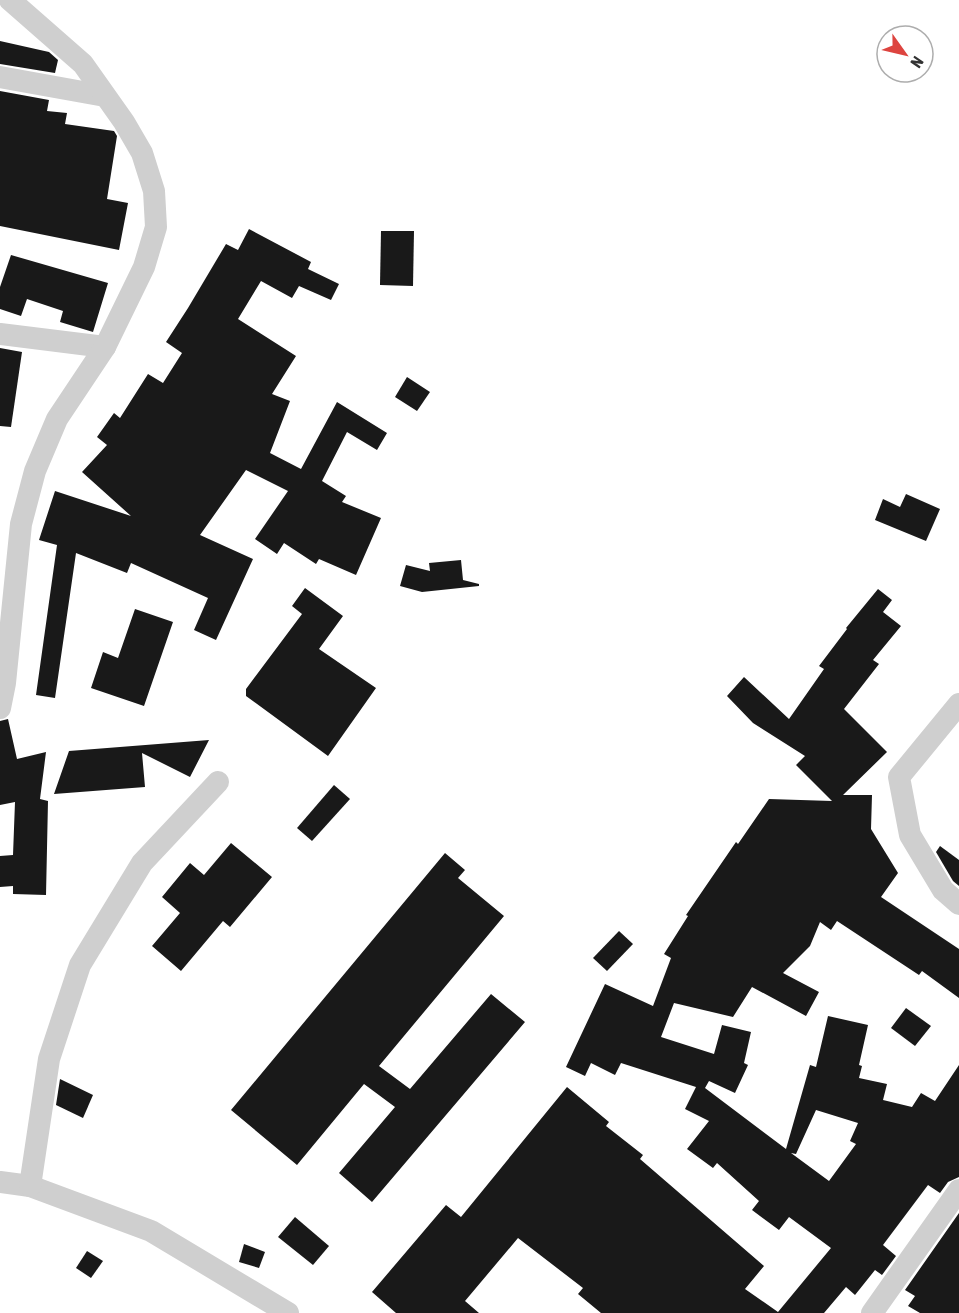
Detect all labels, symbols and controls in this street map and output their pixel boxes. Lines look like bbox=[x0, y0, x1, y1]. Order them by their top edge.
north arrow bbox=[875, 24, 935, 84]
text: N bbox=[907, 53, 928, 71]

